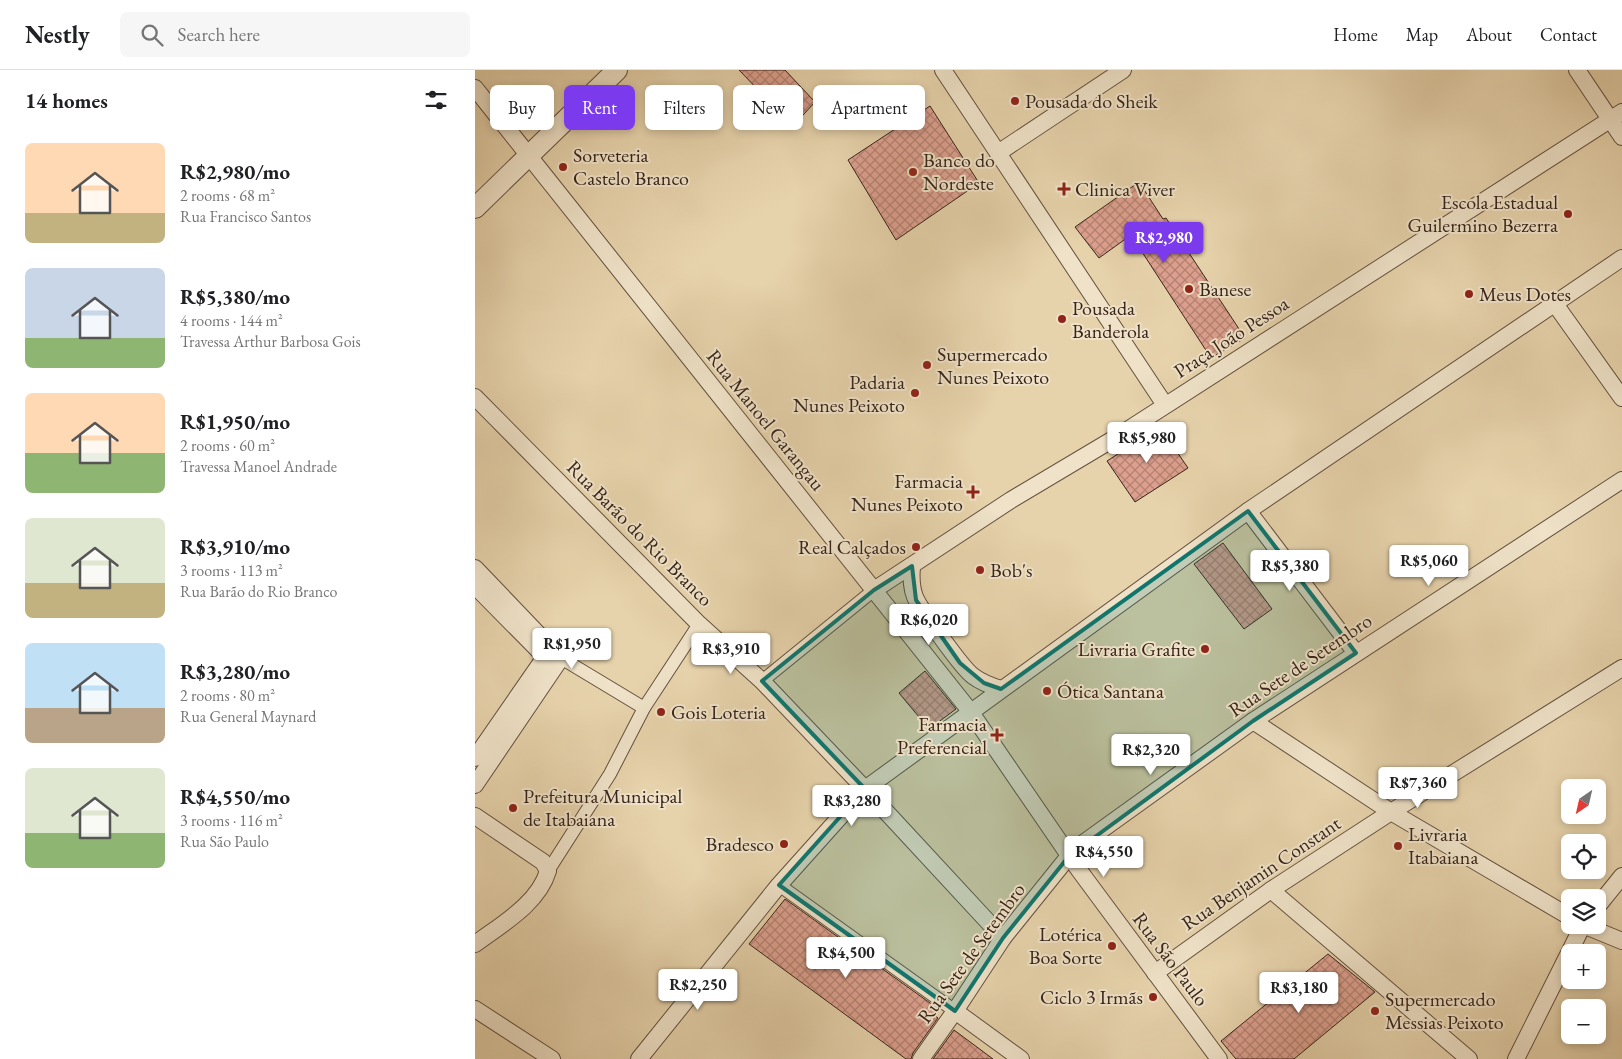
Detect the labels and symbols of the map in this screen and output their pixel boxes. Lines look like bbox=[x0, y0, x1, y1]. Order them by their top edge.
place label: Pousada do Sheik bbox=[1025, 88, 1158, 114]
marker: Pousada do Sheik bbox=[1009, 95, 1021, 107]
place label: Sorveteria Castelo Branco bbox=[573, 142, 689, 191]
place label: Banco do Nordeste bbox=[923, 147, 995, 196]
marker: Sorveteria Castelo Branco bbox=[557, 161, 569, 173]
marker: Banco do Nordeste bbox=[907, 166, 919, 178]
place label: Clinica Viver bbox=[1075, 176, 1175, 202]
marker: Clinica Viver bbox=[1057, 182, 1071, 196]
place label: Escola Estadual Guilermino Bezerra bbox=[1408, 189, 1558, 238]
marker: Escola Estadual Guilermino Bezerra bbox=[1562, 208, 1574, 220]
pin: R$2,980 bbox=[1118, 222, 1210, 264]
place label: Banese bbox=[1199, 276, 1252, 302]
place label: Meus Dotes bbox=[1479, 281, 1571, 307]
marker: Banese bbox=[1183, 283, 1195, 295]
marker: Meus Dotes bbox=[1463, 288, 1475, 300]
street label: Praça João Pessoa bbox=[1169, 290, 1293, 384]
place label: Pousada Banderola bbox=[1072, 295, 1149, 344]
marker: Pousada Banderola bbox=[1056, 313, 1068, 325]
place label: Supermercado Nunes Peixoto bbox=[937, 341, 1049, 390]
street label: Rua Manoel Garangau bbox=[701, 344, 831, 496]
marker: Supermercado Nunes Peixoto bbox=[921, 359, 933, 371]
place label: Padaria Nunes Peixoto bbox=[793, 369, 905, 418]
marker: Padaria Nunes Peixoto bbox=[909, 387, 921, 399]
pin: R$5,980 bbox=[1101, 422, 1193, 464]
street label: Rua Barão do Rio Branco bbox=[561, 454, 719, 612]
place label: Farmacia Nunes Peixoto bbox=[851, 468, 963, 517]
marker: Farmacia Nunes Peixoto bbox=[967, 486, 979, 498]
place label: Real Calçados bbox=[798, 534, 906, 560]
marker: Real Calçados bbox=[910, 541, 922, 553]
pin: R$5,060 bbox=[1383, 544, 1475, 587]
pin: R$5,380 bbox=[1244, 550, 1336, 592]
place label: Bob's bbox=[990, 557, 1032, 583]
marker: Bob's bbox=[974, 564, 986, 576]
pin: R$6,020 bbox=[883, 604, 975, 646]
street label: Rua Sete de Setembro bbox=[1223, 607, 1377, 723]
pin: R$1,950 bbox=[526, 628, 618, 670]
pin: R$3,910 bbox=[685, 632, 777, 675]
place label: Livraria Grafite bbox=[1078, 636, 1195, 662]
marker: Livraria Grafite bbox=[1199, 643, 1211, 655]
place label: Ótica Santana bbox=[1057, 678, 1164, 704]
marker: Ótica Santana bbox=[1041, 685, 1053, 697]
place label: Gois Loteria bbox=[671, 699, 766, 725]
marker: Gois Loteria bbox=[655, 706, 667, 718]
place label: Farmacia Preferencial bbox=[897, 711, 987, 760]
marker: Farmacia Preferencial bbox=[991, 729, 1003, 741]
pin: R$2,320 bbox=[1105, 734, 1197, 776]
pin: R$7,360 bbox=[1372, 766, 1464, 809]
north arrow bbox=[1561, 779, 1606, 824]
place label: Prefeitura Municipal de Itabaiana bbox=[523, 783, 683, 832]
pin: R$3,280 bbox=[806, 784, 898, 827]
marker: Prefeitura Municipal de Itabaiana bbox=[507, 802, 519, 814]
street label: Rua Benjamin Constant bbox=[1176, 810, 1346, 936]
place label: Livraria Itabaiana bbox=[1408, 821, 1478, 870]
place label: Bradesco bbox=[706, 831, 774, 857]
pin: R$4,550 bbox=[1058, 836, 1150, 878]
marker: Bradesco bbox=[778, 838, 790, 850]
marker: Livraria Itabaiana bbox=[1392, 840, 1404, 852]
street label: Rua Sete de Setembro bbox=[911, 878, 1031, 1028]
street label: Rua São Paulo bbox=[1127, 907, 1215, 1011]
place label: Lotérica Boa Sorte bbox=[1029, 921, 1102, 970]
pin: R$4,500 bbox=[800, 936, 892, 979]
marker: Lotérica Boa Sorte bbox=[1106, 940, 1118, 952]
pin: R$2,250 bbox=[652, 968, 744, 1011]
pin: R$3,180 bbox=[1253, 972, 1345, 1014]
place label: Ciclo 3 Irmãs bbox=[1040, 984, 1143, 1010]
place label: Supermercado Messias Peixoto bbox=[1385, 986, 1504, 1035]
marker: Ciclo 3 Irmãs bbox=[1147, 991, 1159, 1003]
marker: Supermercado Messias Peixoto bbox=[1369, 1005, 1381, 1017]

